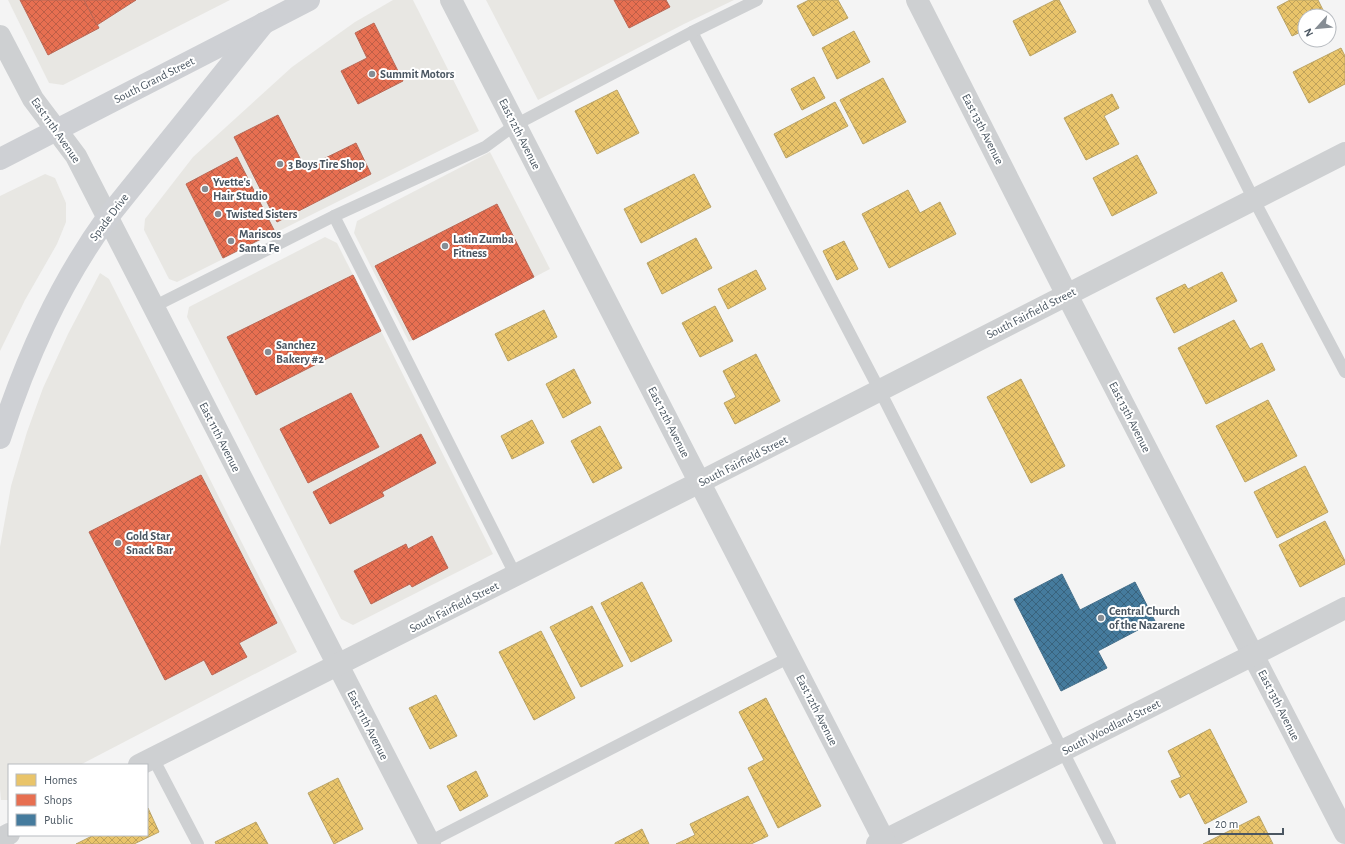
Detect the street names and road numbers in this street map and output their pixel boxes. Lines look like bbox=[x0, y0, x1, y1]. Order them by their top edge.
street label: South Grand Street bbox=[112, 55, 196, 105]
street label: East 13th Avenue bbox=[960, 92, 1006, 166]
street label: East 11th Avenue bbox=[29, 95, 83, 165]
street label: East 12th Avenue bbox=[497, 97, 543, 171]
street label: Spade Drive bbox=[87, 191, 131, 243]
street label: South Fairfield Street bbox=[984, 285, 1078, 341]
street label: East 13th Avenue bbox=[1107, 380, 1153, 454]
street label: East 12th Avenue bbox=[646, 385, 692, 459]
street label: East 11th Avenue bbox=[197, 400, 243, 474]
street label: South Fairfield Street bbox=[696, 433, 790, 489]
street label: South Fairfield Street bbox=[407, 579, 501, 635]
street label: East 13th Avenue bbox=[1256, 668, 1302, 742]
street label: East 12th Avenue bbox=[794, 673, 840, 747]
street label: East 11th Avenue bbox=[345, 688, 391, 762]
street label: South Woodland Street bbox=[1060, 697, 1162, 757]

